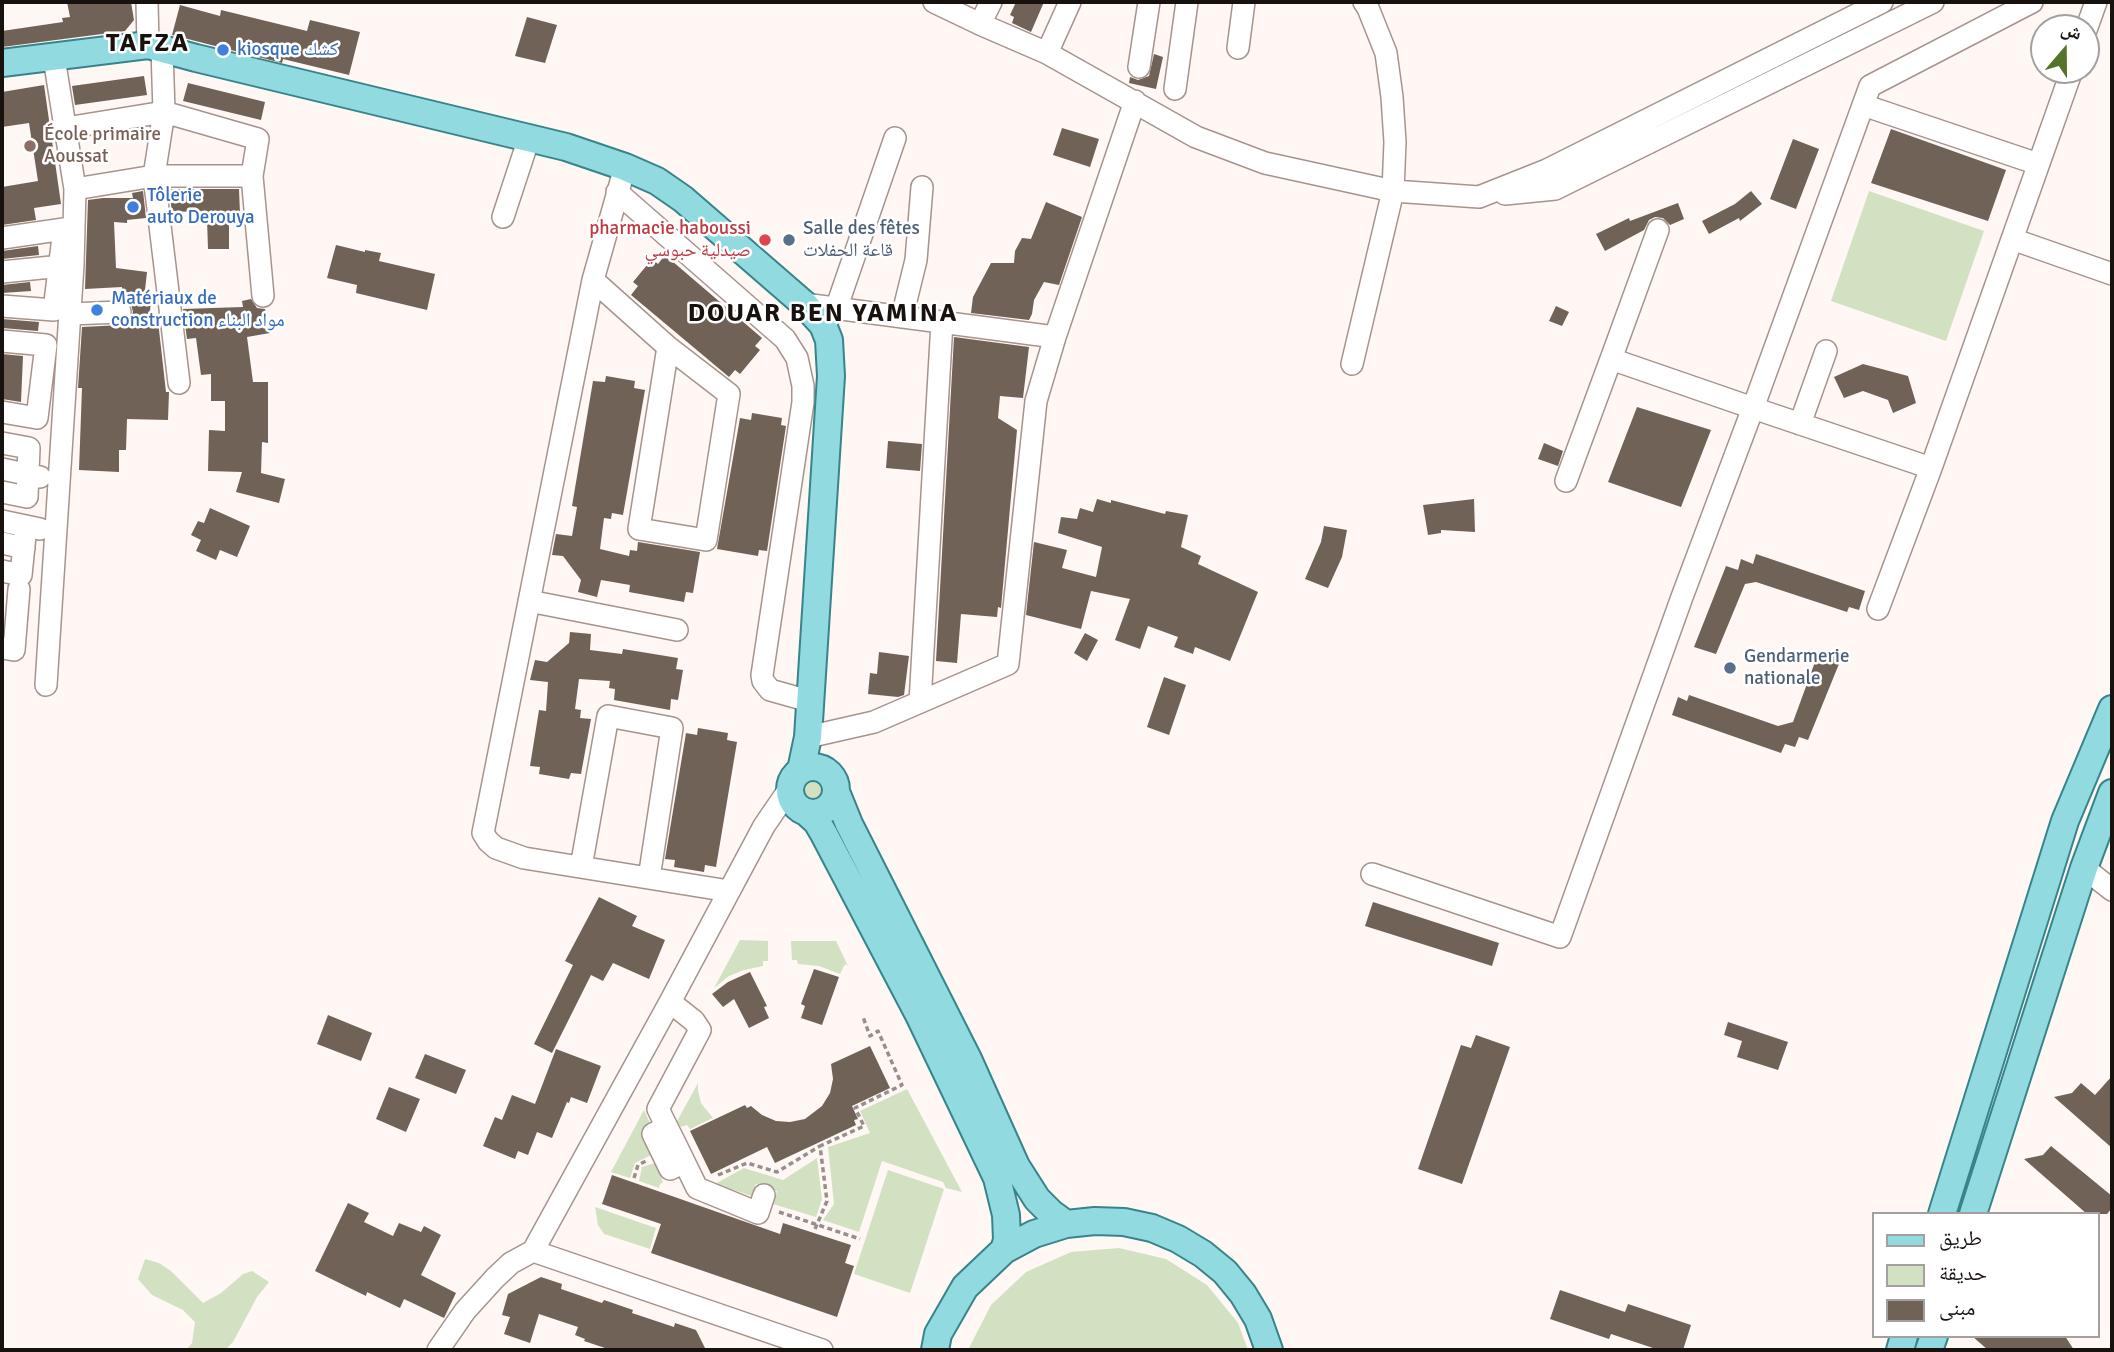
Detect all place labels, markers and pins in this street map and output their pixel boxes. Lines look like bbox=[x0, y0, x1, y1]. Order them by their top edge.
place label: kiosque كشك bbox=[237, 39, 338, 61]
marker: kiosque كشك bbox=[215, 42, 231, 58]
place label: École primaire Aoussat bbox=[44, 124, 161, 168]
marker: École primaire Aoussat bbox=[22, 138, 38, 154]
place label: Tôlerie auto Derouya bbox=[147, 185, 255, 229]
marker: Tôlerie auto Derouya bbox=[125, 199, 141, 215]
place label: pharmacie haboussi صيدلية حبوسي bbox=[589, 218, 751, 262]
place label: Salle des fêtes قاعة الحفلات bbox=[803, 218, 920, 262]
marker: pharmacie haboussi صيدلية حبوسي bbox=[757, 232, 773, 248]
marker: Salle des fêtes قاعة الحفلات bbox=[781, 232, 797, 248]
place label: Matériaux de construction مواد البناء bbox=[111, 288, 285, 332]
marker: Matériaux de construction مواد البناء bbox=[89, 302, 105, 318]
place label: Gendarmerie nationale bbox=[1744, 646, 1849, 690]
marker: Gendarmerie nationale bbox=[1722, 660, 1738, 676]

